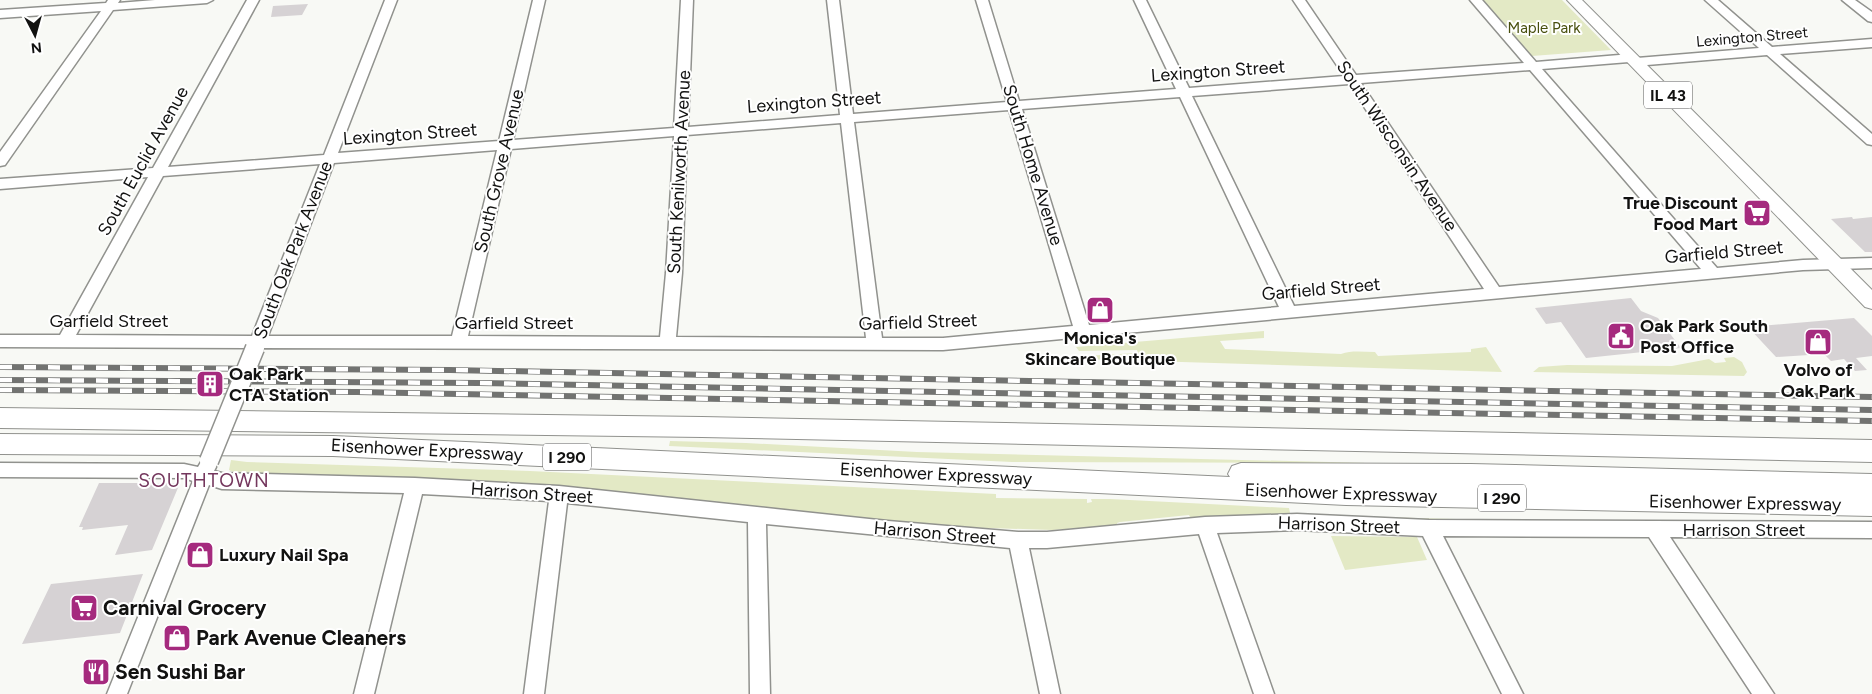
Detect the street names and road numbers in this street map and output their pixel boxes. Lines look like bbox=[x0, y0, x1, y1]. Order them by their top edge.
street label: Lexington Street bbox=[1695, 23, 1809, 51]
street label: Lexington Street bbox=[1150, 55, 1286, 87]
street label: South Wisconsin Avenue bbox=[1332, 57, 1462, 236]
street label: South Kenilworth Avenue bbox=[663, 69, 695, 275]
street label: South Euclid Avenue bbox=[93, 82, 193, 239]
street label: South Home Avenue bbox=[998, 82, 1068, 248]
road number: IL 43 bbox=[1644, 82, 1692, 108]
street label: Lexington Street bbox=[746, 86, 882, 118]
street label: South Grove Avenue bbox=[469, 87, 529, 255]
street label: Lexington Street bbox=[342, 118, 478, 150]
street label: South Oak Park Avenue bbox=[249, 158, 337, 342]
street label: Garfield Street bbox=[1664, 236, 1784, 268]
street label: Garfield Street bbox=[1261, 273, 1381, 305]
street label: Garfield Street bbox=[858, 309, 978, 335]
street label: Garfield Street bbox=[50, 310, 169, 332]
street label: Garfield Street bbox=[455, 312, 574, 334]
street label: Eisenhower Expressway bbox=[330, 434, 524, 466]
road number: I 290 bbox=[543, 444, 591, 471]
street label: Eisenhower Expressway bbox=[839, 458, 1033, 490]
street label: Harrison Street bbox=[470, 478, 594, 508]
street label: Eisenhower Expressway bbox=[1244, 479, 1438, 507]
road number: I 290 bbox=[1478, 484, 1526, 512]
street label: Eisenhower Expressway bbox=[1649, 490, 1842, 516]
street label: Harrison Street bbox=[1277, 512, 1401, 538]
street label: Harrison Street bbox=[873, 517, 997, 549]
street label: Harrison Street bbox=[1683, 519, 1806, 541]

